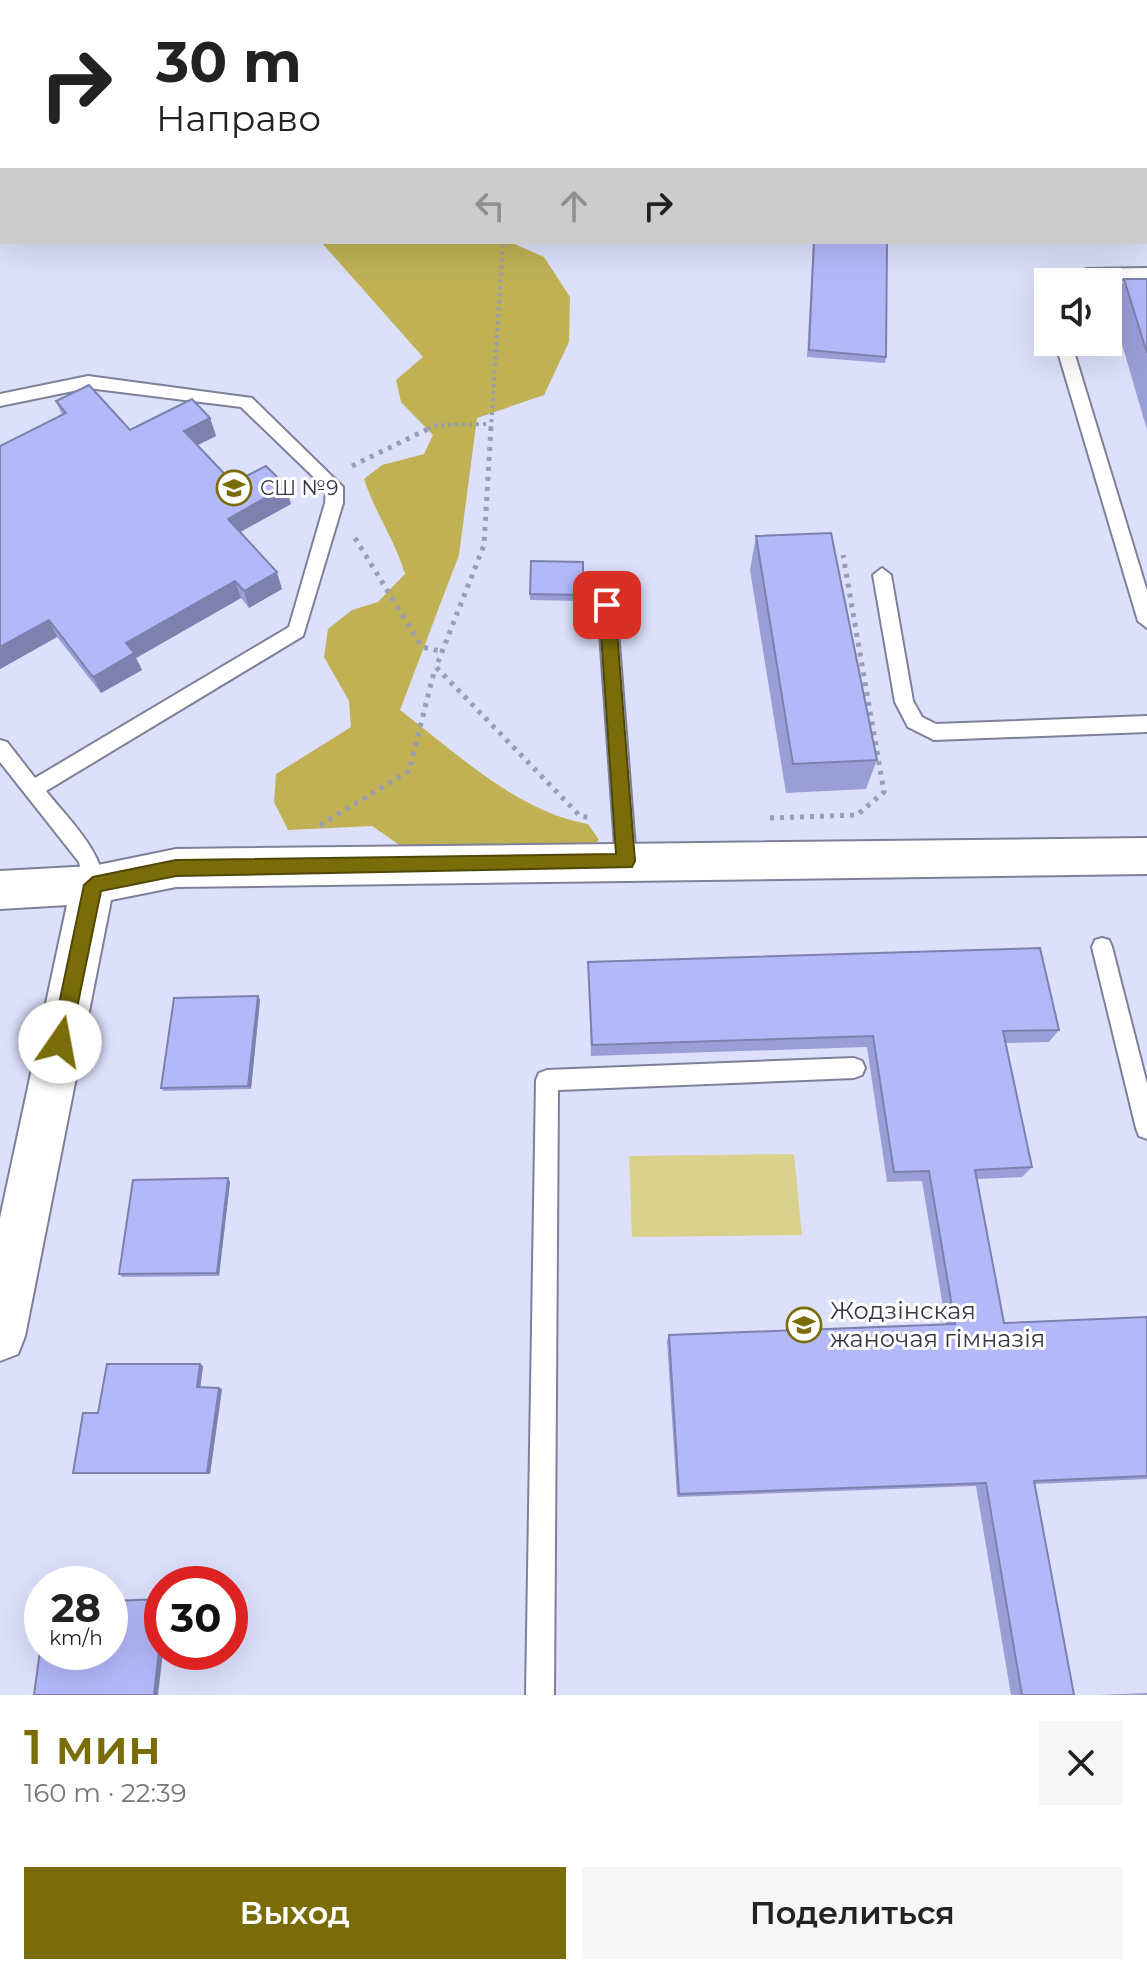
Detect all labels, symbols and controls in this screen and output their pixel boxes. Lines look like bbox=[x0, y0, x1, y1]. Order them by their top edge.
text: 30 m bbox=[156, 28, 302, 96]
icon: right bbox=[24, 32, 128, 136]
text: Направо bbox=[156, 96, 321, 140]
icon: left bbox=[468, 184, 512, 228]
icon: ahead bbox=[552, 184, 596, 228]
icon: right bbox=[636, 184, 680, 228]
map controls bbox=[1034, 268, 1122, 356]
button: sound bbox=[1034, 268, 1122, 356]
school or university icon: СШ №9 bbox=[215, 469, 253, 507]
place label: СШ №9 bbox=[260, 476, 338, 500]
pin bbox=[573, 571, 641, 639]
icon: arrive bbox=[585, 583, 629, 627]
position arrow bbox=[18, 1000, 102, 1084]
place label: Жодзінская жаночая гімназія bbox=[830, 1296, 1045, 1353]
school or university icon: Жодзінская жаночая гімназія bbox=[785, 1306, 823, 1344]
speed limit sign: 30 bbox=[144, 1566, 248, 1670]
text: 28 bbox=[51, 1583, 101, 1632]
text: km/h bbox=[49, 1626, 103, 1650]
text: 1 мин bbox=[24, 1718, 161, 1776]
button: close bbox=[1039, 1721, 1123, 1805]
text: 160 m · 22:39 bbox=[24, 1777, 187, 1809]
button: Выход bbox=[24, 1867, 566, 1959]
button: Поделиться bbox=[582, 1867, 1123, 1959]

